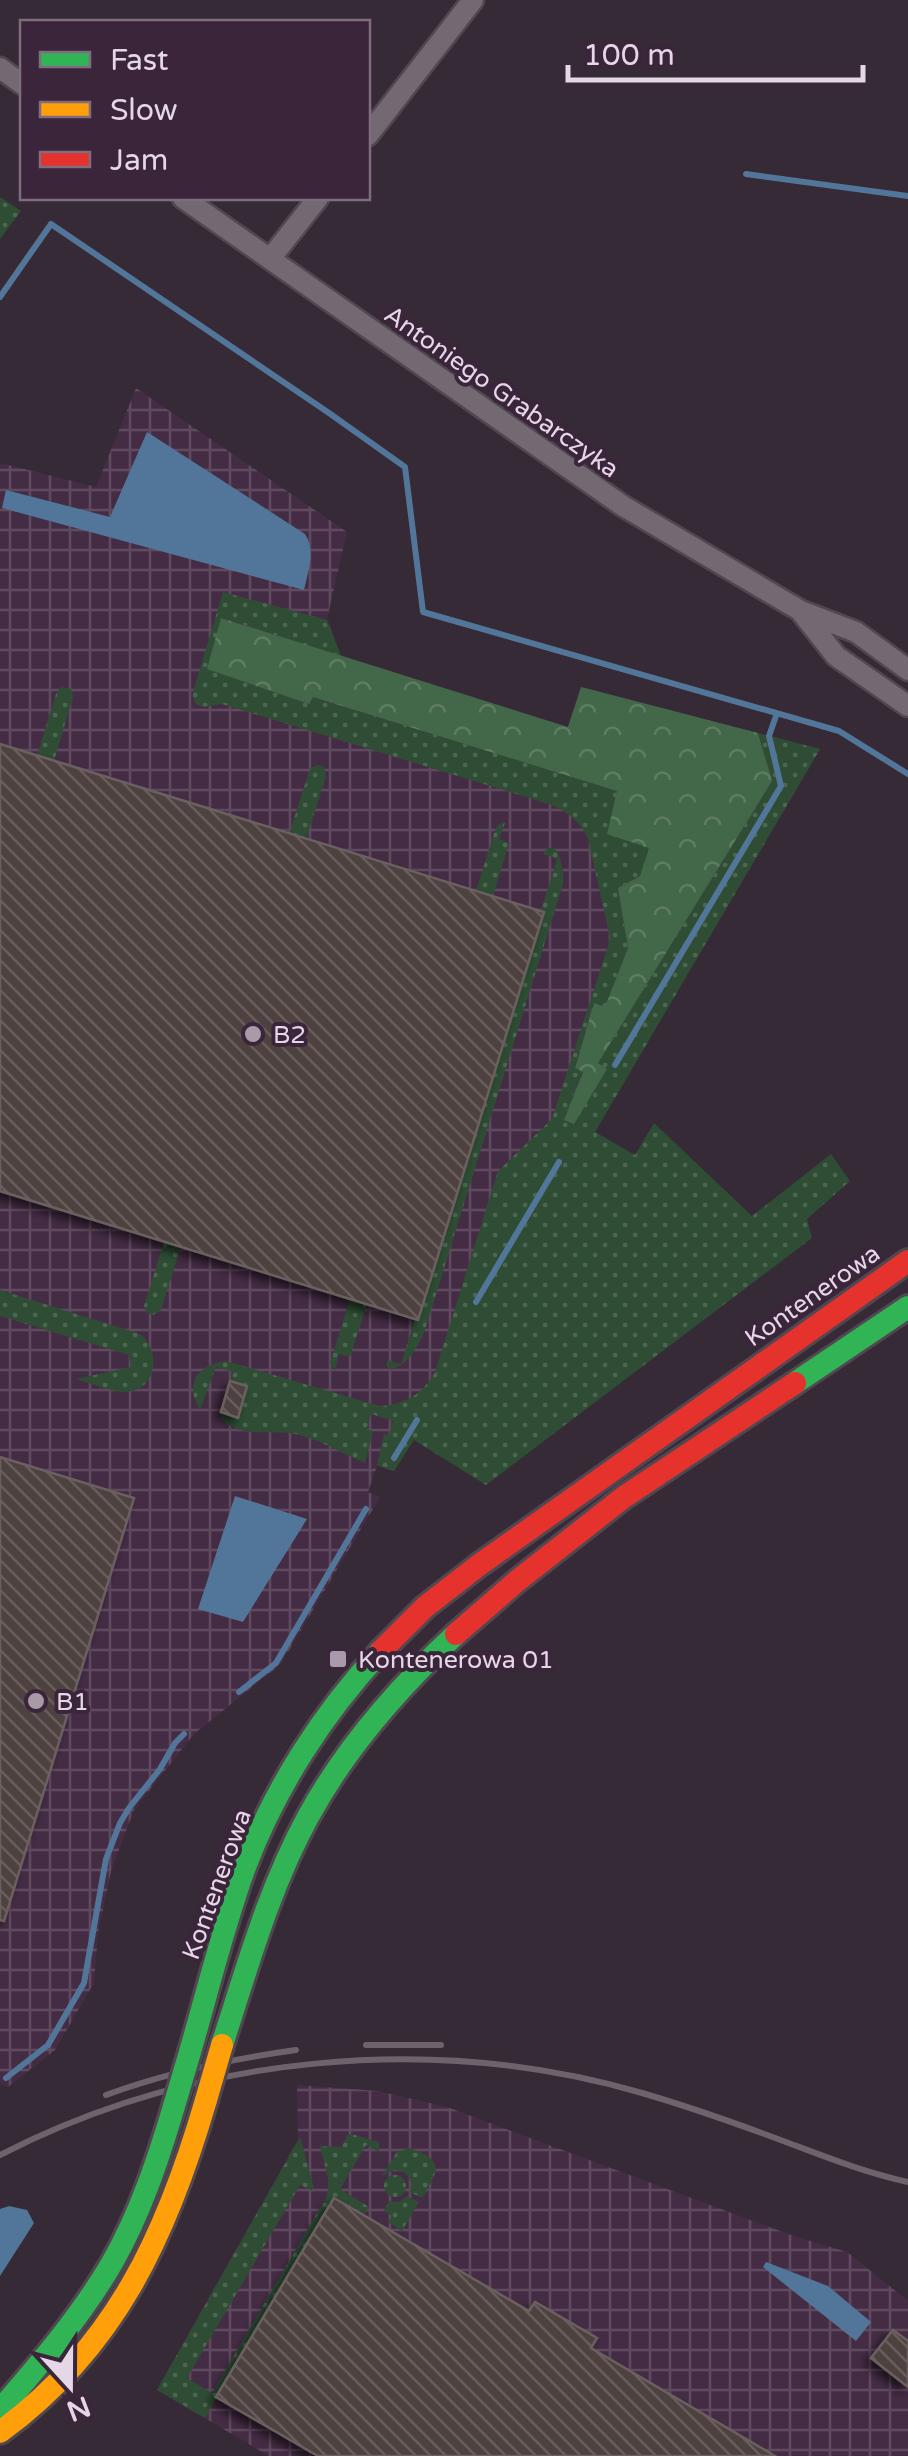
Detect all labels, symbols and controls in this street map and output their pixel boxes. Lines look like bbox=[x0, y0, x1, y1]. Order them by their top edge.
legend bbox=[20, 20, 370, 200]
scale bar bbox=[568, 20, 863, 82]
text: 100 m bbox=[583, 37, 675, 74]
text: Fast bbox=[110, 42, 169, 79]
text: Slow bbox=[110, 92, 178, 129]
text: Jam bbox=[110, 142, 168, 179]
street label: Antoniego Grabarczyka bbox=[378, 299, 624, 484]
place label: B2 bbox=[273, 1020, 306, 1050]
marker: B2 bbox=[242, 1023, 264, 1045]
street label: Kontenerowa bbox=[739, 1238, 886, 1353]
place label: Kontenerowa 01 bbox=[358, 1645, 554, 1675]
marker: Kontenerowa 01 bbox=[327, 1648, 349, 1670]
place label: B1 bbox=[56, 1687, 89, 1717]
marker: B1 bbox=[25, 1690, 47, 1712]
street label: Kontenerowa bbox=[176, 1805, 258, 1964]
north arrow bbox=[20, 2336, 120, 2436]
text: N bbox=[62, 2389, 95, 2428]

